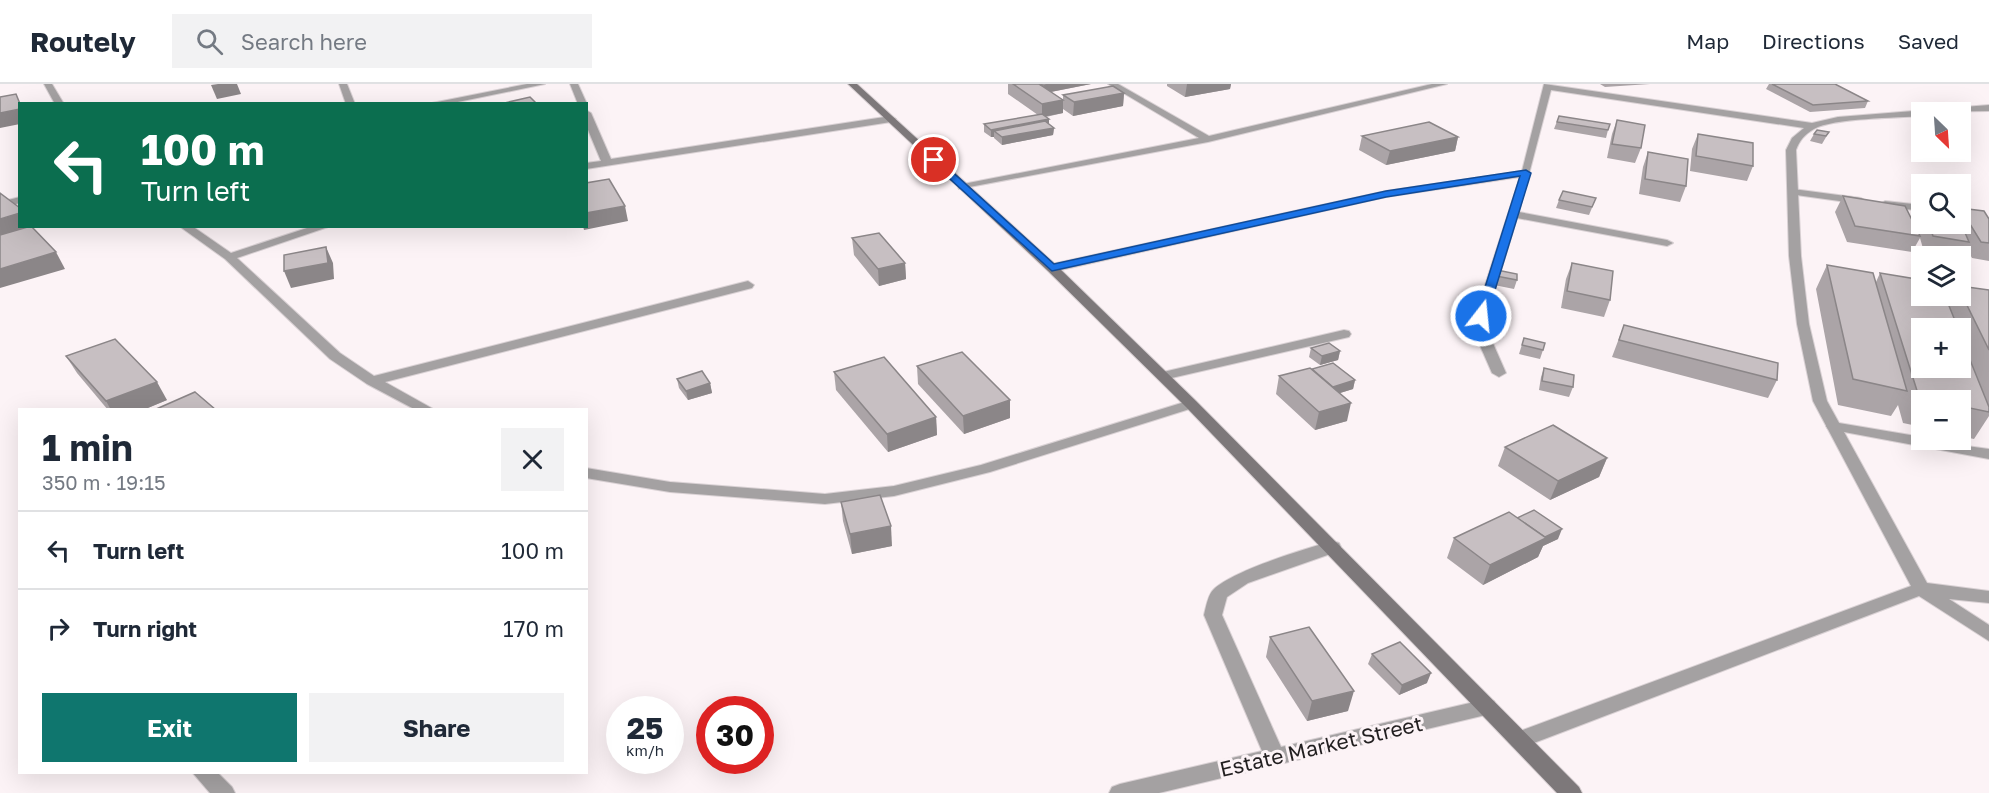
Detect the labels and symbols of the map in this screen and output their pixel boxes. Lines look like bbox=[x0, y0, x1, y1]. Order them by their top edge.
north arrow bbox=[1911, 102, 1971, 162]
pin bbox=[908, 134, 959, 185]
position arrow bbox=[1449, 284, 1513, 348]
speed limit sign: 30 bbox=[696, 696, 774, 774]
street label: Estate Market Street bbox=[1217, 710, 1425, 782]

